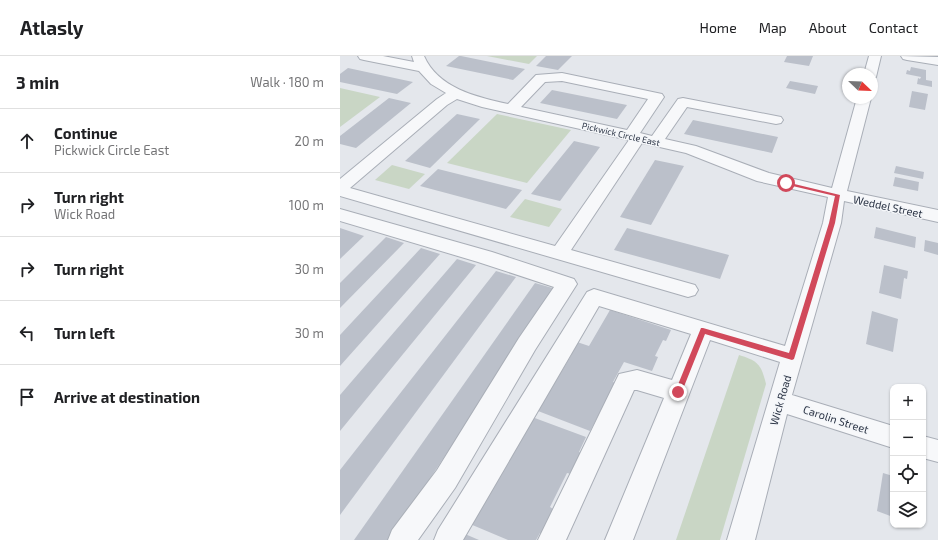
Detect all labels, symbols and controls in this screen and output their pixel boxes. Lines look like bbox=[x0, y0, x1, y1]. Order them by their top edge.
text: Atlasly bbox=[20, 16, 84, 39]
text: Home bbox=[700, 19, 737, 36]
text: Map bbox=[759, 19, 787, 36]
text: About bbox=[809, 19, 847, 36]
text: Contact bbox=[869, 19, 918, 36]
north arrow bbox=[842, 68, 878, 104]
text: 3 min bbox=[16, 72, 59, 92]
text: Walk · 180 m bbox=[250, 74, 324, 90]
street label: Pickwick Circle East bbox=[581, 120, 662, 148]
text: Continue bbox=[54, 124, 117, 142]
icon: ahead bbox=[16, 130, 38, 152]
text: 20 m bbox=[295, 133, 324, 149]
text: Pickwick Circle East bbox=[54, 142, 169, 158]
route start bbox=[777, 174, 795, 192]
text: Turn right bbox=[54, 188, 124, 206]
street label: Weddel Street bbox=[852, 192, 924, 220]
icon: right bbox=[16, 194, 38, 216]
text: 100 m bbox=[289, 197, 324, 213]
text: Wick Road bbox=[54, 206, 115, 222]
icon: right bbox=[16, 258, 38, 280]
text: Turn right bbox=[54, 260, 124, 278]
text: 30 m bbox=[295, 261, 324, 277]
icon: left bbox=[16, 322, 38, 344]
text: Turn left bbox=[54, 324, 115, 342]
text: 30 m bbox=[295, 325, 324, 341]
street label: Wick Road bbox=[767, 373, 793, 427]
route end bbox=[669, 383, 687, 401]
map controls bbox=[890, 384, 926, 528]
button: + bbox=[890, 384, 926, 420]
icon: arrive bbox=[16, 386, 38, 408]
text: Arrive at destination bbox=[54, 388, 200, 406]
street label: Carolin Street bbox=[802, 402, 870, 436]
button: − bbox=[890, 420, 926, 456]
button: locate bbox=[890, 456, 926, 492]
button: layers bbox=[890, 492, 926, 528]

